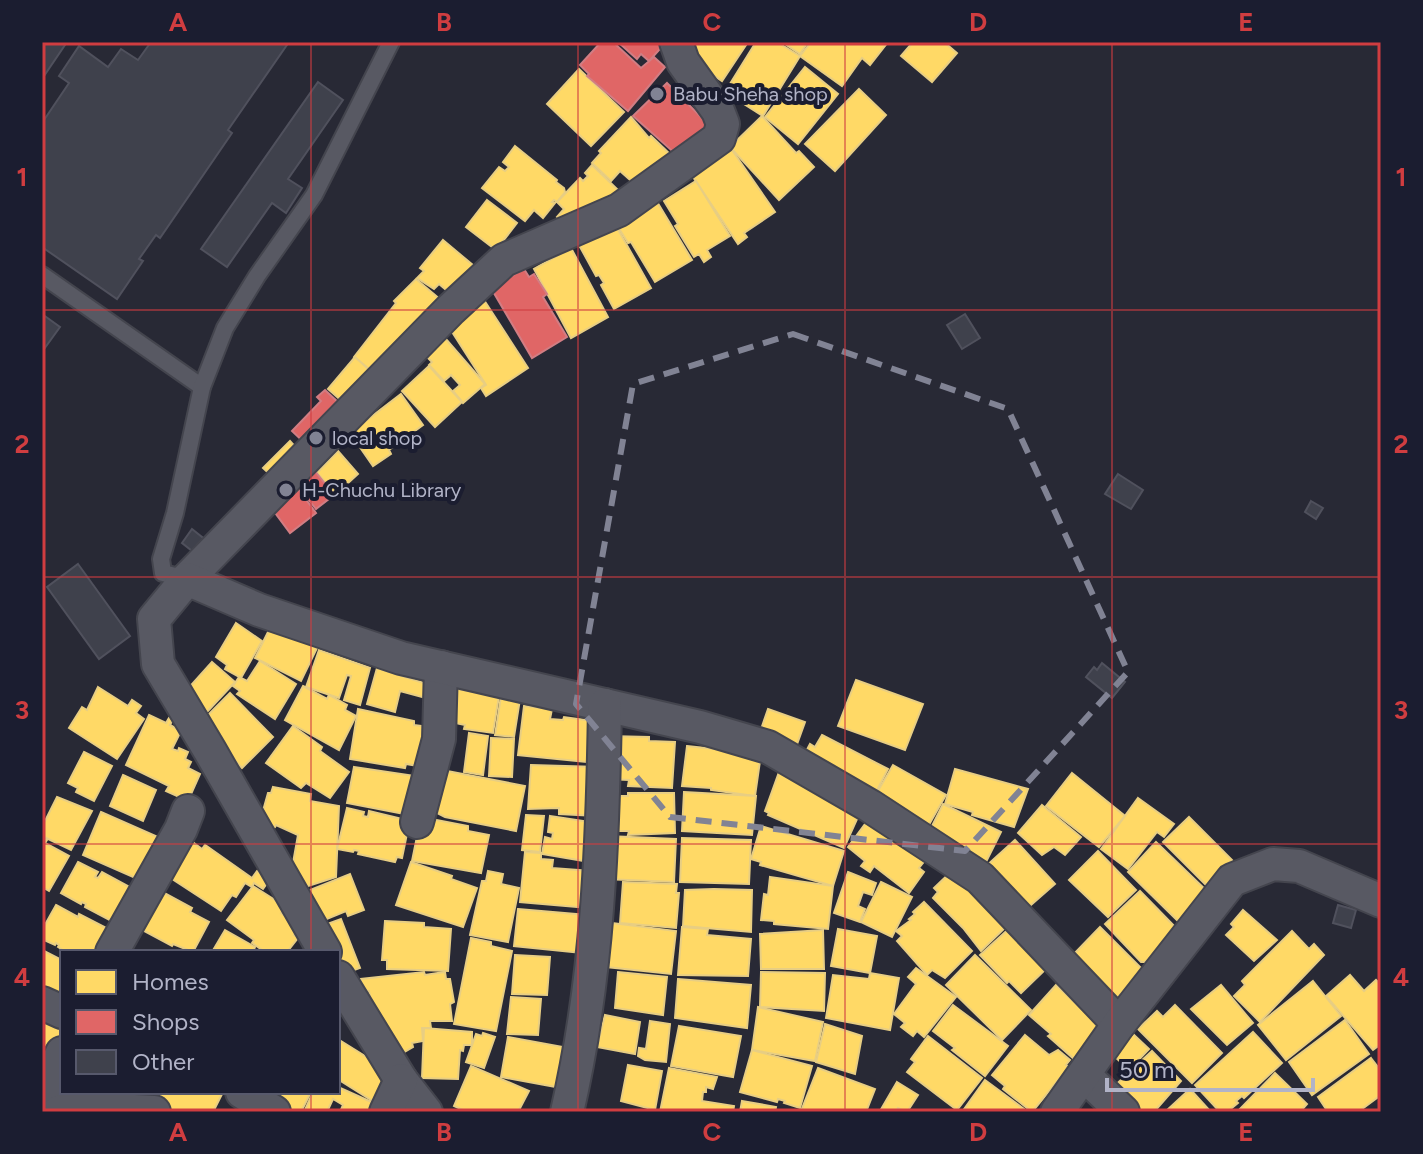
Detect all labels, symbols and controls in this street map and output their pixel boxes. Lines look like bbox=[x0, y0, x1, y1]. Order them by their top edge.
text: A bbox=[169, 6, 188, 38]
text: B bbox=[436, 6, 452, 38]
text: C bbox=[703, 6, 722, 38]
text: D bbox=[969, 6, 987, 38]
text: E bbox=[1238, 6, 1254, 38]
place label: Babu Sheha shop bbox=[673, 82, 828, 106]
marker: Babu Sheha shop bbox=[648, 85, 666, 103]
text: 1 bbox=[17, 161, 27, 193]
text: 1 bbox=[1396, 161, 1406, 193]
place label: local shop bbox=[332, 426, 422, 450]
text: 2 bbox=[14, 428, 30, 460]
text: 2 bbox=[1393, 428, 1409, 460]
marker: local shop bbox=[307, 429, 325, 447]
place label: H-Chuchu Library bbox=[302, 478, 462, 502]
marker: H-Chuchu Library bbox=[277, 481, 295, 499]
text: 3 bbox=[15, 694, 29, 726]
text: 3 bbox=[1394, 694, 1408, 726]
legend bbox=[60, 950, 340, 1094]
text: 4 bbox=[14, 961, 30, 993]
text: 4 bbox=[1393, 961, 1409, 993]
text: Homes bbox=[132, 967, 209, 996]
text: Shops bbox=[132, 1007, 199, 1036]
scale bar bbox=[1107, 1042, 1313, 1092]
text: Other bbox=[132, 1047, 194, 1076]
text: 50 m bbox=[1119, 1055, 1175, 1084]
text: A bbox=[169, 1116, 188, 1148]
text: B bbox=[436, 1116, 452, 1148]
text: C bbox=[703, 1116, 722, 1148]
text: D bbox=[969, 1116, 987, 1148]
text: E bbox=[1238, 1116, 1254, 1148]

